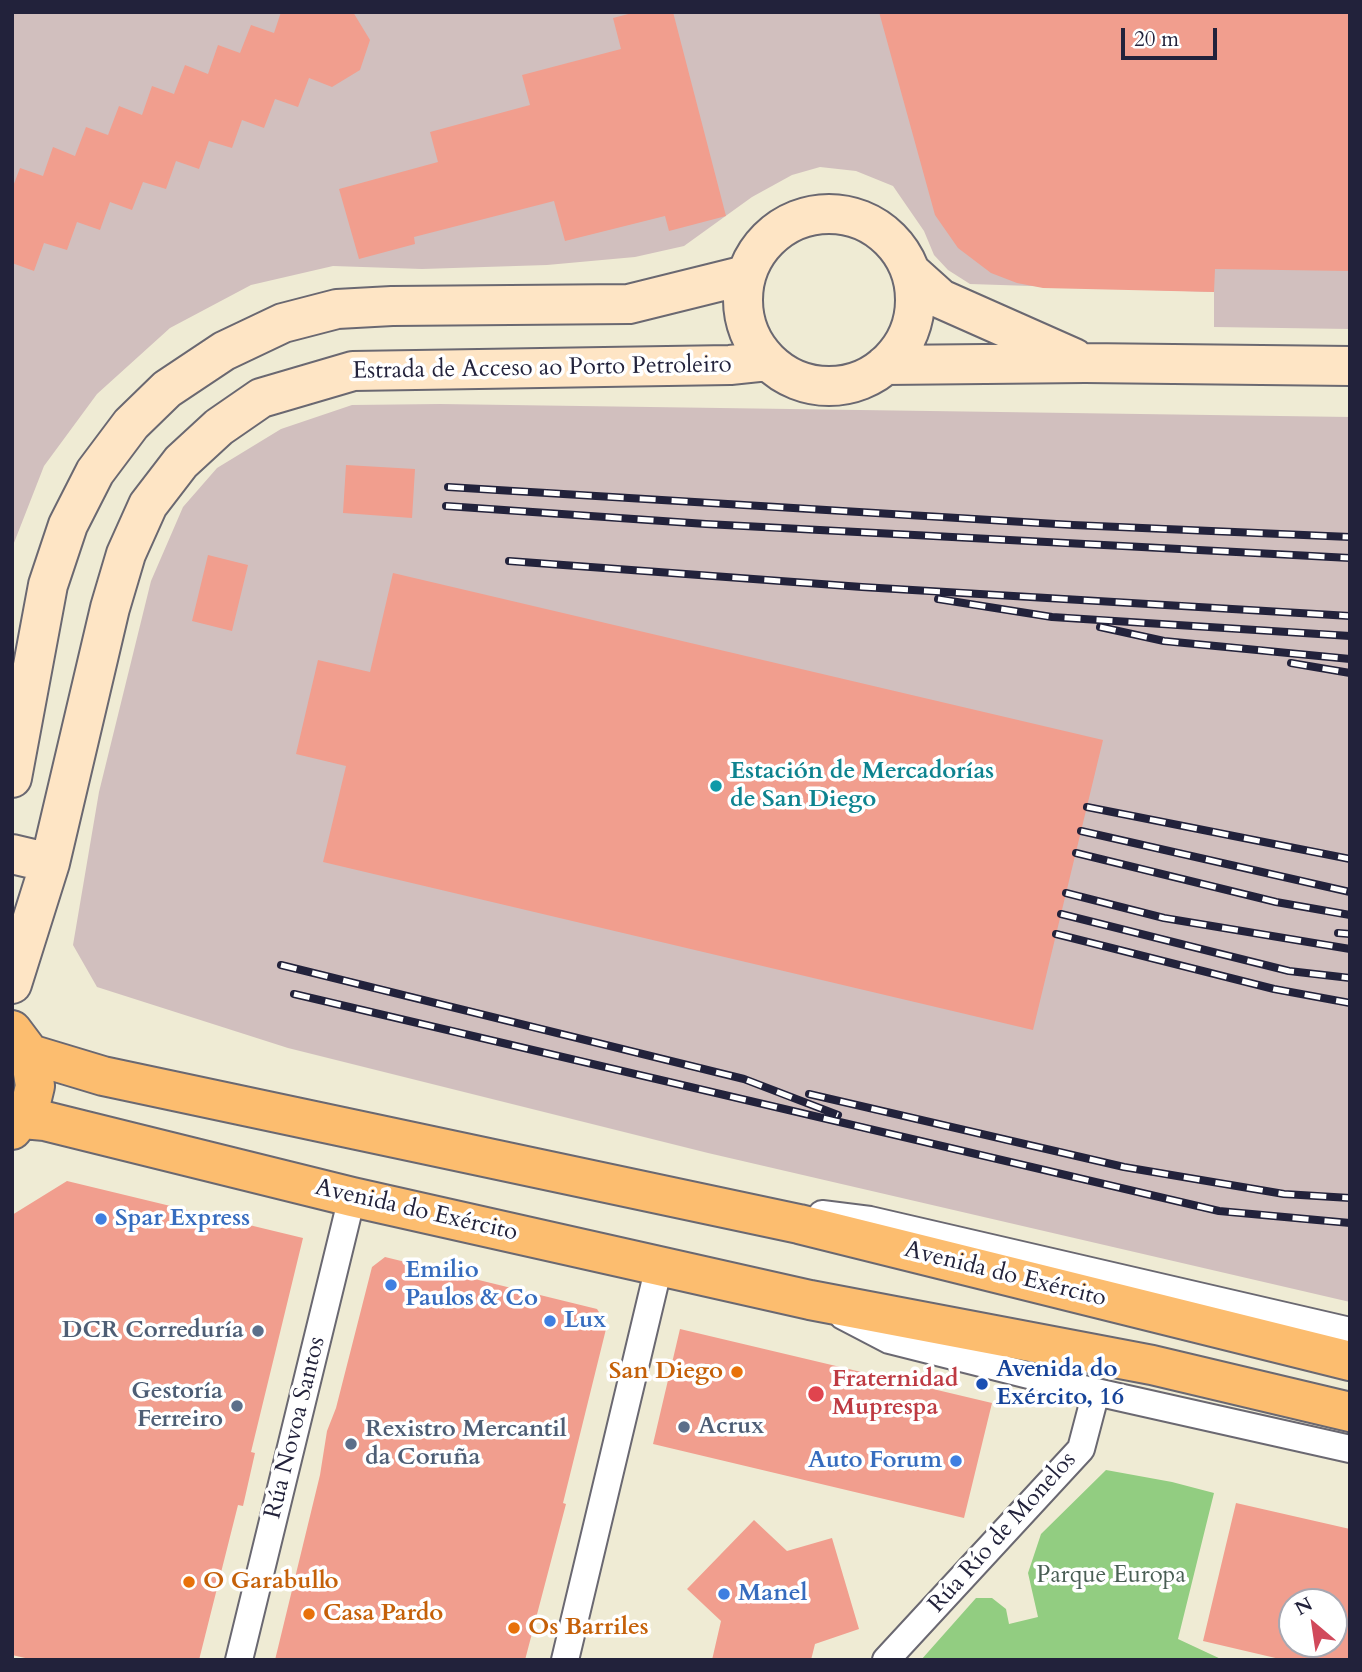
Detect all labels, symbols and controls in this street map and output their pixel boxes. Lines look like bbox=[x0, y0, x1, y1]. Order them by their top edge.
scale bar bbox=[1124, 14, 1220, 58]
text: 20 m bbox=[1134, 25, 1179, 54]
street label: Estrada de Acceso ao Porto Petroleiro bbox=[352, 351, 732, 387]
place label: Estación de Mercadorías de San Diego bbox=[730, 758, 994, 814]
marker: Estación de Mercadorías de San Diego bbox=[708, 778, 724, 794]
street label: Avenida do Exército bbox=[312, 1174, 520, 1248]
place label: Spar Express bbox=[115, 1205, 250, 1233]
marker: Spar Express bbox=[93, 1211, 109, 1227]
street label: Avenida do Exército bbox=[901, 1236, 1109, 1314]
place label: Emilio Paulos & Co bbox=[405, 1257, 538, 1313]
marker: Emilio Paulos & Co bbox=[383, 1277, 399, 1293]
place label: Lux bbox=[564, 1307, 606, 1335]
marker: Lux bbox=[542, 1313, 558, 1329]
place label: DCR Correduría bbox=[62, 1317, 244, 1345]
marker: DCR Correduría bbox=[250, 1323, 266, 1339]
street label: Rúa Novoa Santos bbox=[259, 1334, 333, 1522]
place label: Avenida do Exército, 16 bbox=[996, 1356, 1124, 1412]
place label: San Diego bbox=[609, 1358, 723, 1386]
marker: San Diego bbox=[729, 1364, 745, 1380]
place label: Fraternidad Muprespa bbox=[832, 1366, 959, 1422]
marker: Avenida do Exército, 16 bbox=[974, 1376, 990, 1392]
place label: Gestoría Ferreiro bbox=[131, 1378, 223, 1434]
marker: Fraternidad Muprespa bbox=[806, 1384, 826, 1404]
marker: Gestoría Ferreiro bbox=[229, 1398, 245, 1414]
place label: Acrux bbox=[698, 1413, 764, 1441]
place label: Rexistro Mercantil da Coruña bbox=[365, 1416, 567, 1472]
marker: Acrux bbox=[676, 1419, 692, 1435]
marker: Rexistro Mercantil da Coruña bbox=[343, 1436, 359, 1452]
place label: Auto Forum bbox=[808, 1447, 942, 1475]
street label: Rúa Río de Monelos bbox=[923, 1447, 1083, 1619]
marker: Auto Forum bbox=[948, 1453, 964, 1469]
park label: Parque Europa bbox=[1036, 1562, 1186, 1590]
place label: O Garabullo bbox=[203, 1568, 339, 1596]
marker: O Garabullo bbox=[181, 1574, 197, 1590]
place label: Manel bbox=[738, 1580, 808, 1608]
marker: Manel bbox=[716, 1586, 732, 1602]
north arrow bbox=[1278, 1588, 1348, 1658]
text: N bbox=[1290, 1591, 1317, 1622]
place label: Casa Pardo bbox=[323, 1600, 443, 1628]
marker: Casa Pardo bbox=[301, 1606, 317, 1622]
place label: Os Barriles bbox=[528, 1614, 649, 1642]
marker: Os Barriles bbox=[506, 1620, 522, 1636]

